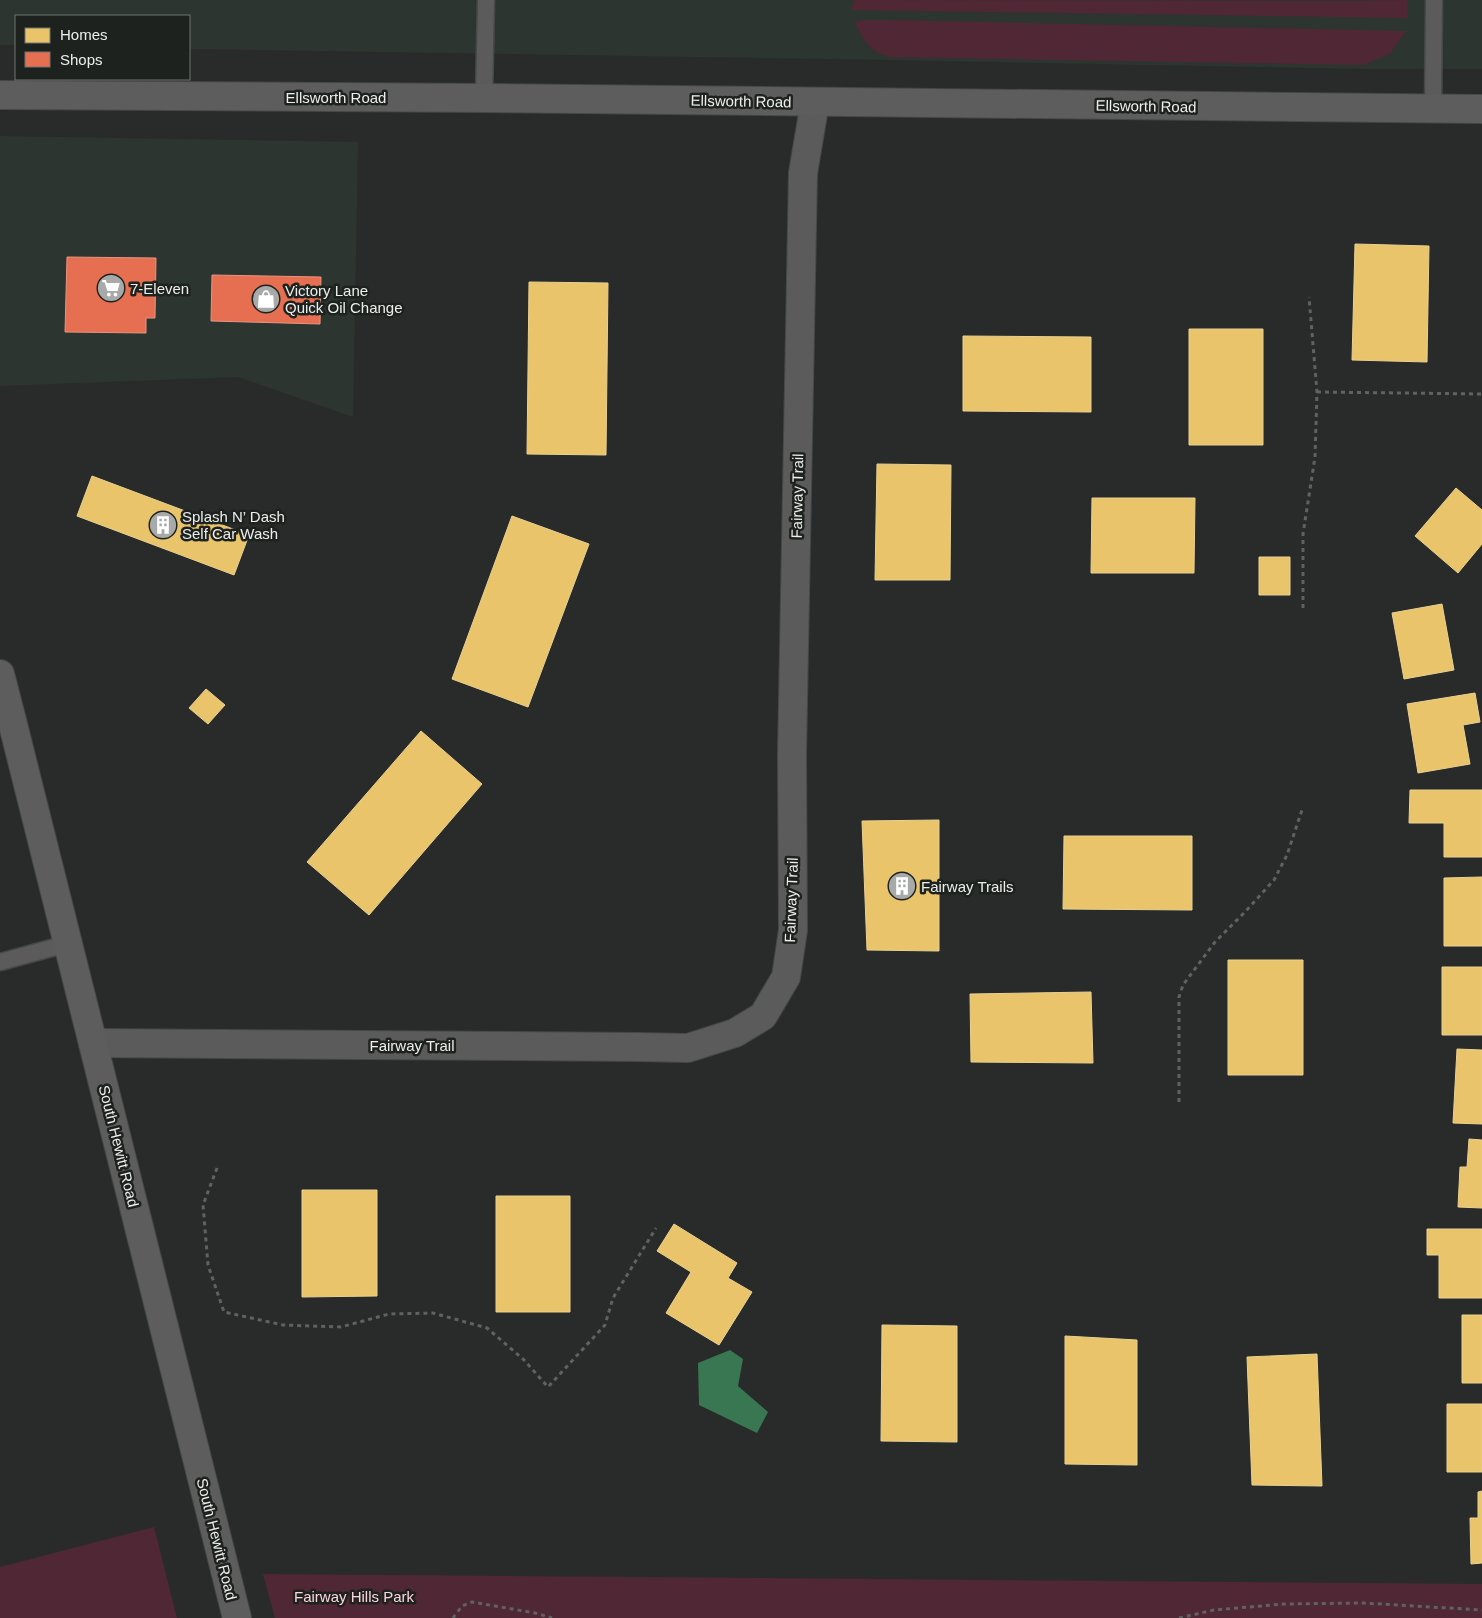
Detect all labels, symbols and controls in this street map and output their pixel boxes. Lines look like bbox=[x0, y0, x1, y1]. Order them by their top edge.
legend bbox=[15, 15, 190, 80]
text: Homes bbox=[60, 26, 108, 43]
text: Shops bbox=[60, 51, 103, 68]
street label: Ellsworth Road bbox=[286, 89, 386, 106]
street label: Ellsworth Road bbox=[690, 92, 792, 110]
street label: Ellsworth Road bbox=[1095, 97, 1197, 115]
supermarket icon: 7-Eleven bbox=[96, 273, 126, 303]
place label: 7-Eleven bbox=[130, 280, 189, 297]
place label: Victory Lane Quick Oil Change bbox=[285, 282, 403, 316]
shop icon: Victory Lane Quick Oil Change bbox=[251, 284, 281, 314]
street label: Fairway Trail bbox=[788, 453, 806, 539]
place label: Splash N’ Dash Self Car Wash bbox=[182, 508, 285, 542]
building icon: Splash N’ Dash Self Car Wash bbox=[148, 510, 178, 540]
street label: Fairway Trail bbox=[781, 857, 801, 943]
building icon: Fairway Trails bbox=[887, 871, 917, 901]
place label: Fairway Trails bbox=[921, 878, 1014, 895]
street label: Fairway Trail bbox=[369, 1037, 455, 1054]
street label: South Hewitt Road bbox=[96, 1083, 142, 1209]
street label: South Hewitt Road bbox=[194, 1476, 240, 1602]
park label: Fairway Hills Park bbox=[294, 1588, 415, 1605]

